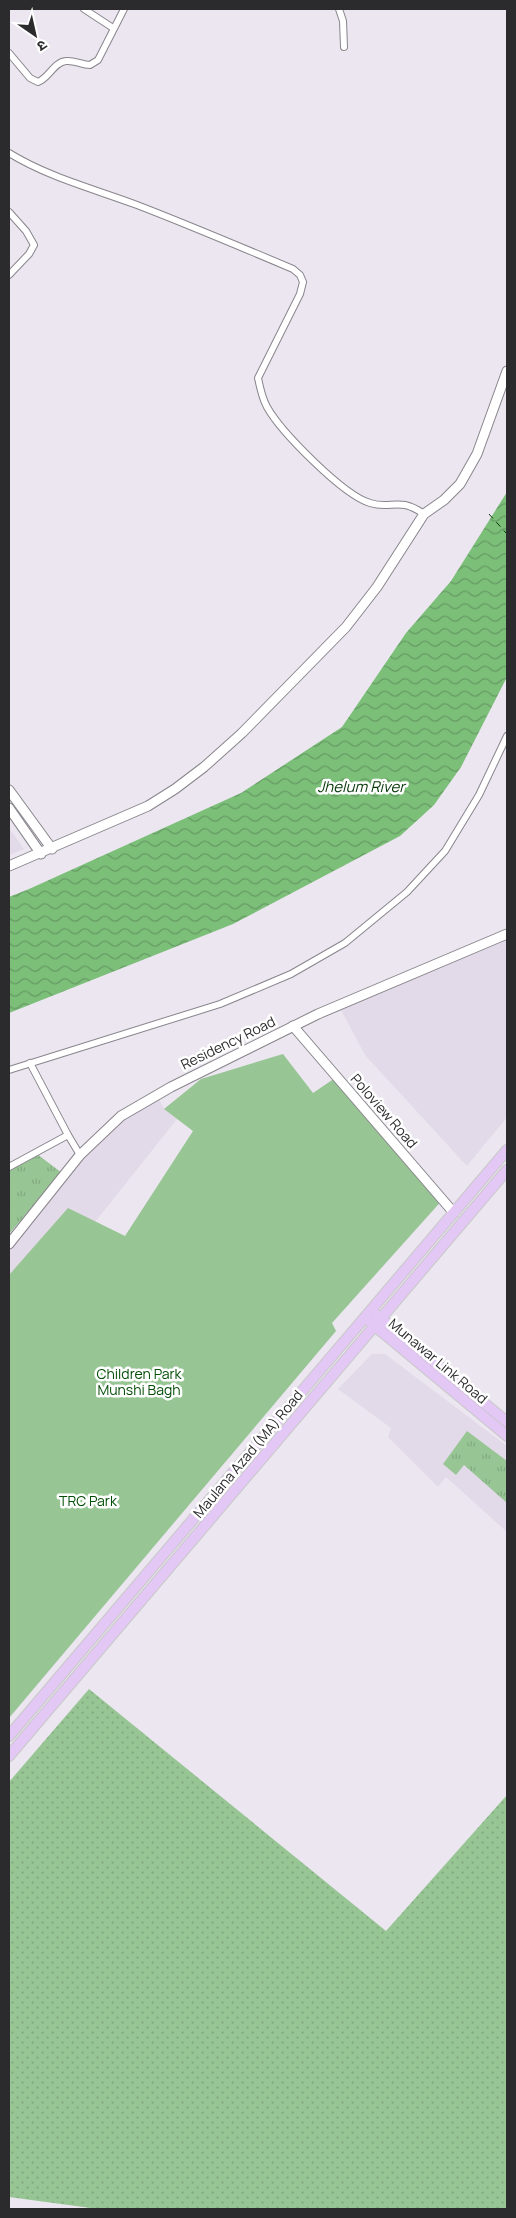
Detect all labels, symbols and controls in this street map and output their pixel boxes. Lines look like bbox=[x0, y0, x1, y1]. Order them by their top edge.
north arrow bbox=[10, 10, 60, 60]
text: उ bbox=[33, 36, 51, 57]
water label: Jhelum River bbox=[317, 776, 407, 797]
street label: Residency Road bbox=[177, 1011, 278, 1074]
street label: Poloview Road bbox=[347, 1069, 422, 1152]
street label: Munawar Link Road bbox=[385, 1314, 492, 1408]
park label: Children Park Munshi Bagh bbox=[96, 1364, 183, 1399]
street label: Maulana Azad (MA) Road bbox=[189, 1386, 307, 1521]
park label: TRC Park bbox=[59, 1491, 118, 1510]

